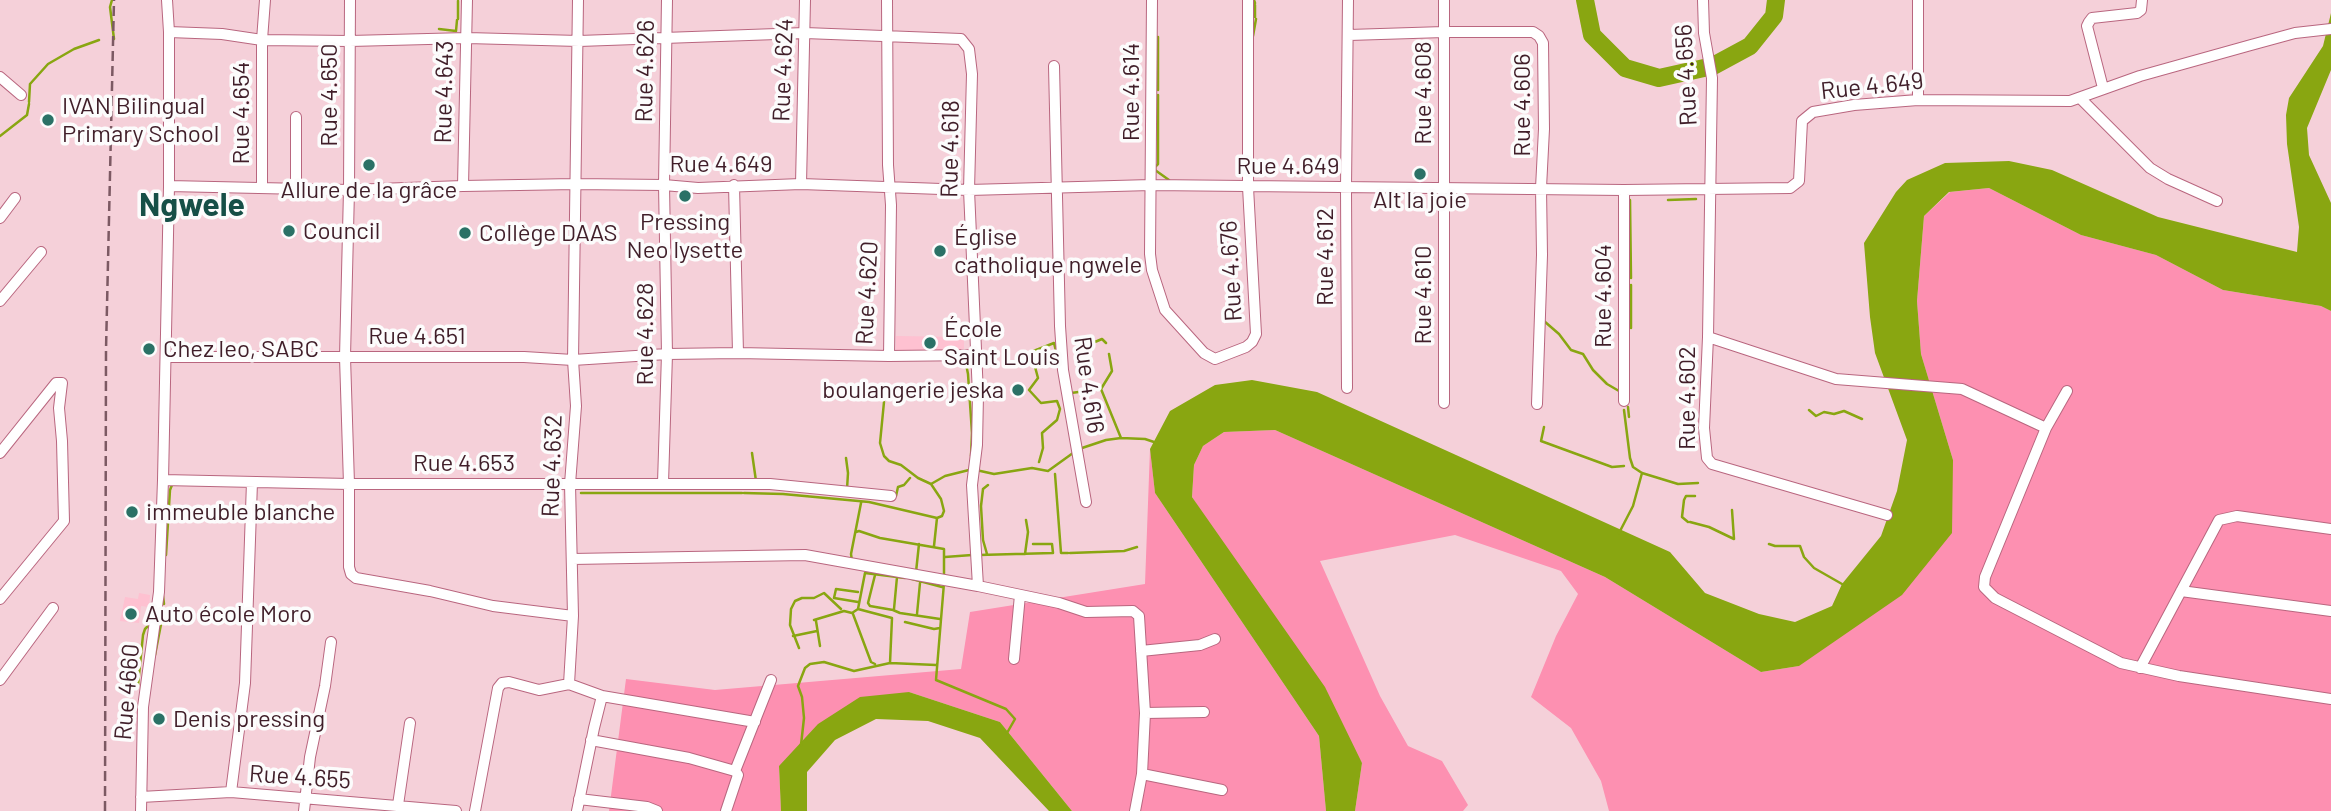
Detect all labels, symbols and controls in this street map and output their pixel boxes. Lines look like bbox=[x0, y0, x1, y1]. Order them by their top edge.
street label: Rue 4.624 bbox=[767, 18, 799, 122]
street label: Rue 4.626 bbox=[630, 19, 660, 123]
street label: Rue 4.656 bbox=[1669, 23, 1703, 127]
street label: Rue 4.643 bbox=[429, 40, 459, 144]
street label: Rue 4.608 bbox=[1409, 41, 1437, 145]
street label: Rue 4.650 bbox=[315, 43, 343, 147]
street label: Rue 4.614 bbox=[1117, 43, 1145, 141]
street label: Rue 4.606 bbox=[1508, 53, 1536, 157]
street label: Rue 4.654 bbox=[227, 62, 255, 164]
street label: Rue 4.649 bbox=[1819, 66, 1925, 106]
place label: IVAN Bilingual Primary School bbox=[62, 92, 219, 148]
street label: Rue 4.618 bbox=[935, 100, 965, 198]
marker: IVAN Bilingual Primary School bbox=[40, 112, 56, 128]
street label: Rue 4.649 bbox=[669, 150, 773, 178]
street label: Rue 4.649 bbox=[1236, 152, 1340, 180]
marker: Allure de la grâce bbox=[361, 157, 377, 173]
marker: Alt la joie bbox=[1412, 166, 1428, 182]
place label: Allure de la grâce bbox=[281, 176, 457, 204]
district label: Ngwele bbox=[139, 186, 245, 224]
place label: Alt la joie bbox=[1373, 186, 1467, 214]
marker: Pressing Neo lysette bbox=[677, 188, 693, 204]
place label: Pressing Neo lysette bbox=[627, 208, 743, 264]
street label: Rue 4.612 bbox=[1311, 208, 1339, 306]
place label: Council bbox=[303, 217, 380, 245]
place label: Collège DAAS bbox=[479, 219, 617, 247]
street label: Rue 4.676 bbox=[1214, 220, 1248, 322]
marker: Council bbox=[281, 223, 297, 239]
place label: Église catholique ngwele bbox=[954, 223, 1142, 279]
marker: Collège DAAS bbox=[457, 225, 473, 241]
street label: Rue 4.620 bbox=[850, 240, 884, 346]
marker: Église catholique ngwele bbox=[932, 243, 948, 259]
street label: Rue 4.604 bbox=[1589, 244, 1617, 348]
street label: Rue 4.610 bbox=[1409, 246, 1437, 344]
street label: Rue 4.628 bbox=[631, 283, 659, 385]
place label: École Saint Louis bbox=[944, 315, 1060, 371]
street label: Rue 4.651 bbox=[368, 322, 466, 350]
place label: Chez leo, SABC bbox=[163, 335, 319, 363]
marker: École Saint Louis bbox=[922, 335, 938, 351]
street label: Rue 4.616 bbox=[1068, 335, 1110, 435]
marker: Chez leo, SABC bbox=[141, 341, 157, 357]
street label: Rue 4.602 bbox=[1673, 346, 1701, 450]
place label: boulangerie jeska bbox=[822, 376, 1004, 404]
marker: boulangerie jeska bbox=[1010, 382, 1026, 398]
street label: Rue 4.632 bbox=[536, 414, 568, 518]
street label: Rue 4.653 bbox=[413, 449, 515, 477]
place label: immeuble blanche bbox=[146, 498, 335, 526]
marker: immeuble blanche bbox=[124, 504, 140, 520]
place label: Auto école Moro bbox=[145, 600, 312, 628]
marker: Auto école Moro bbox=[123, 606, 139, 622]
street label: Rue 4660 bbox=[108, 643, 146, 741]
place label: Denis pressing bbox=[173, 705, 325, 733]
marker: Denis pressing bbox=[151, 711, 167, 727]
street label: Rue 4.655 bbox=[248, 759, 352, 795]

